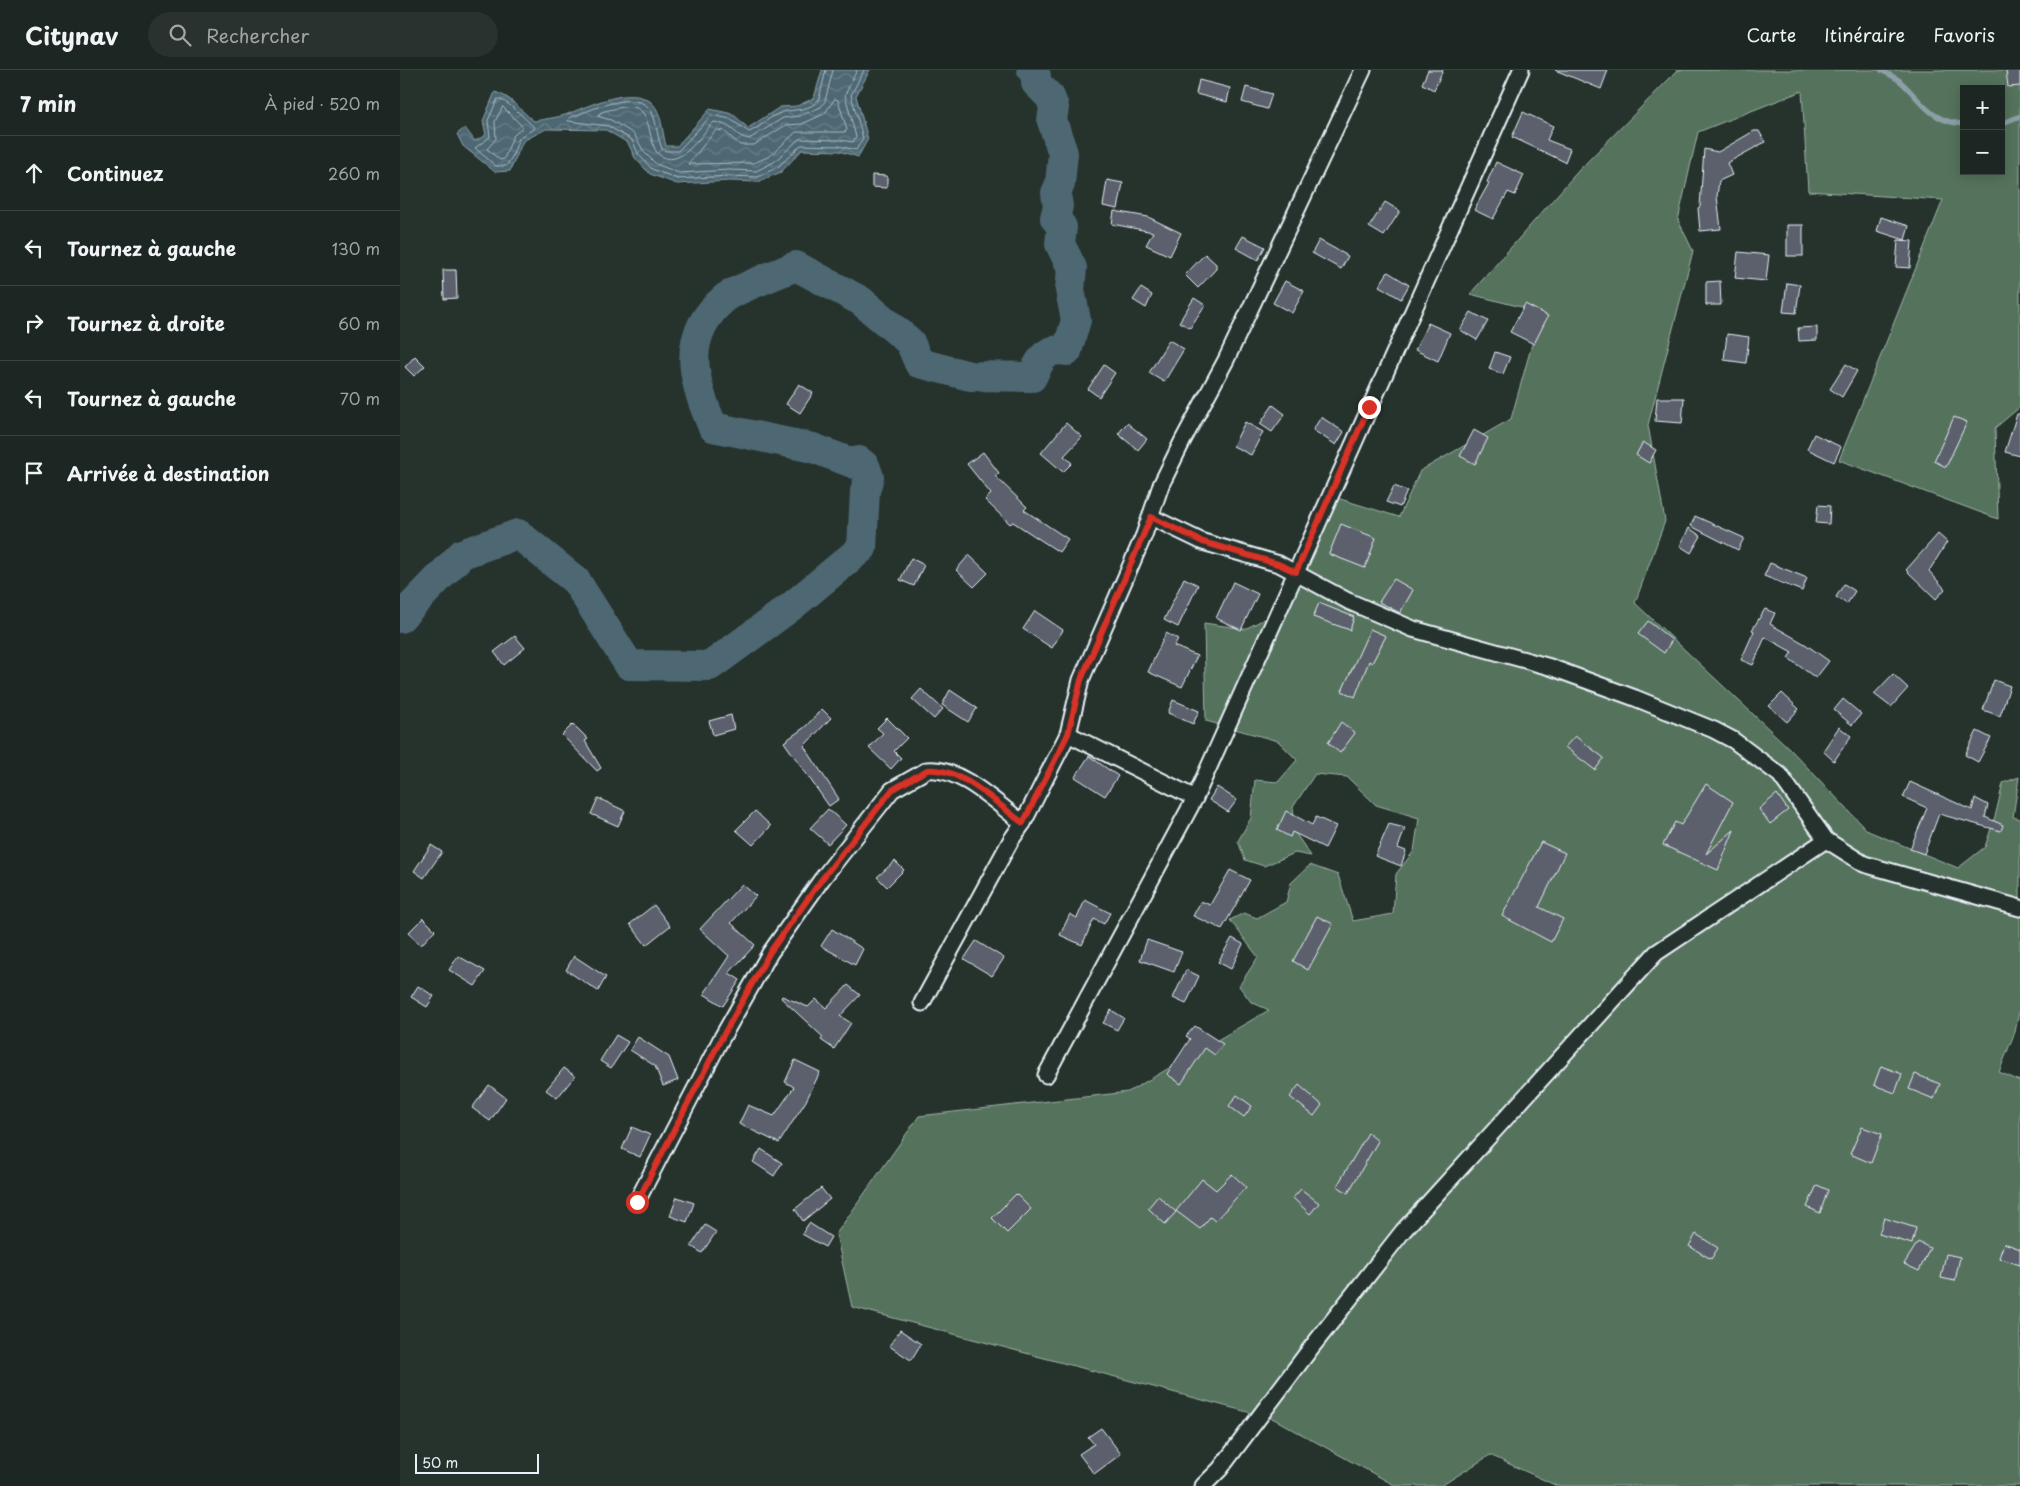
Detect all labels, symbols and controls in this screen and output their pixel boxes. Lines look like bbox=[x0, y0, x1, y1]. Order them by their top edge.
search box bbox=[148, 12, 498, 57]
text: Citynav bbox=[25, 17, 118, 53]
icon: search bbox=[166, 21, 194, 49]
text: Rechercher bbox=[206, 21, 309, 49]
text: Carte bbox=[1746, 21, 1796, 48]
text: Itinéraire bbox=[1824, 21, 1905, 48]
text: Favoris bbox=[1933, 21, 1995, 48]
map controls bbox=[1960, 85, 2005, 175]
button: + bbox=[1960, 85, 2005, 130]
text: 7 min bbox=[20, 87, 76, 119]
text: À pied · 520 m bbox=[264, 91, 380, 115]
button: − bbox=[1960, 130, 2005, 175]
icon: ahead bbox=[20, 159, 48, 187]
text: Continuez bbox=[67, 159, 164, 187]
text: 260 m bbox=[328, 161, 380, 185]
icon: left bbox=[20, 234, 48, 262]
text: Tournez à gauche bbox=[67, 234, 236, 262]
text: 130 m bbox=[332, 236, 380, 260]
icon: right bbox=[20, 309, 48, 337]
text: Tournez à droite bbox=[67, 309, 225, 337]
text: 60 m bbox=[338, 311, 380, 335]
icon: left bbox=[20, 384, 48, 412]
text: Tournez à gauche bbox=[67, 384, 236, 412]
text: 70 m bbox=[340, 386, 380, 410]
route end bbox=[1358, 396, 1381, 419]
icon: arrive bbox=[20, 459, 48, 487]
text: Arrivée à destination bbox=[67, 459, 270, 487]
route start bbox=[626, 1191, 649, 1214]
scale bar bbox=[415, 1451, 539, 1474]
text: 50 m bbox=[422, 1452, 458, 1473]

